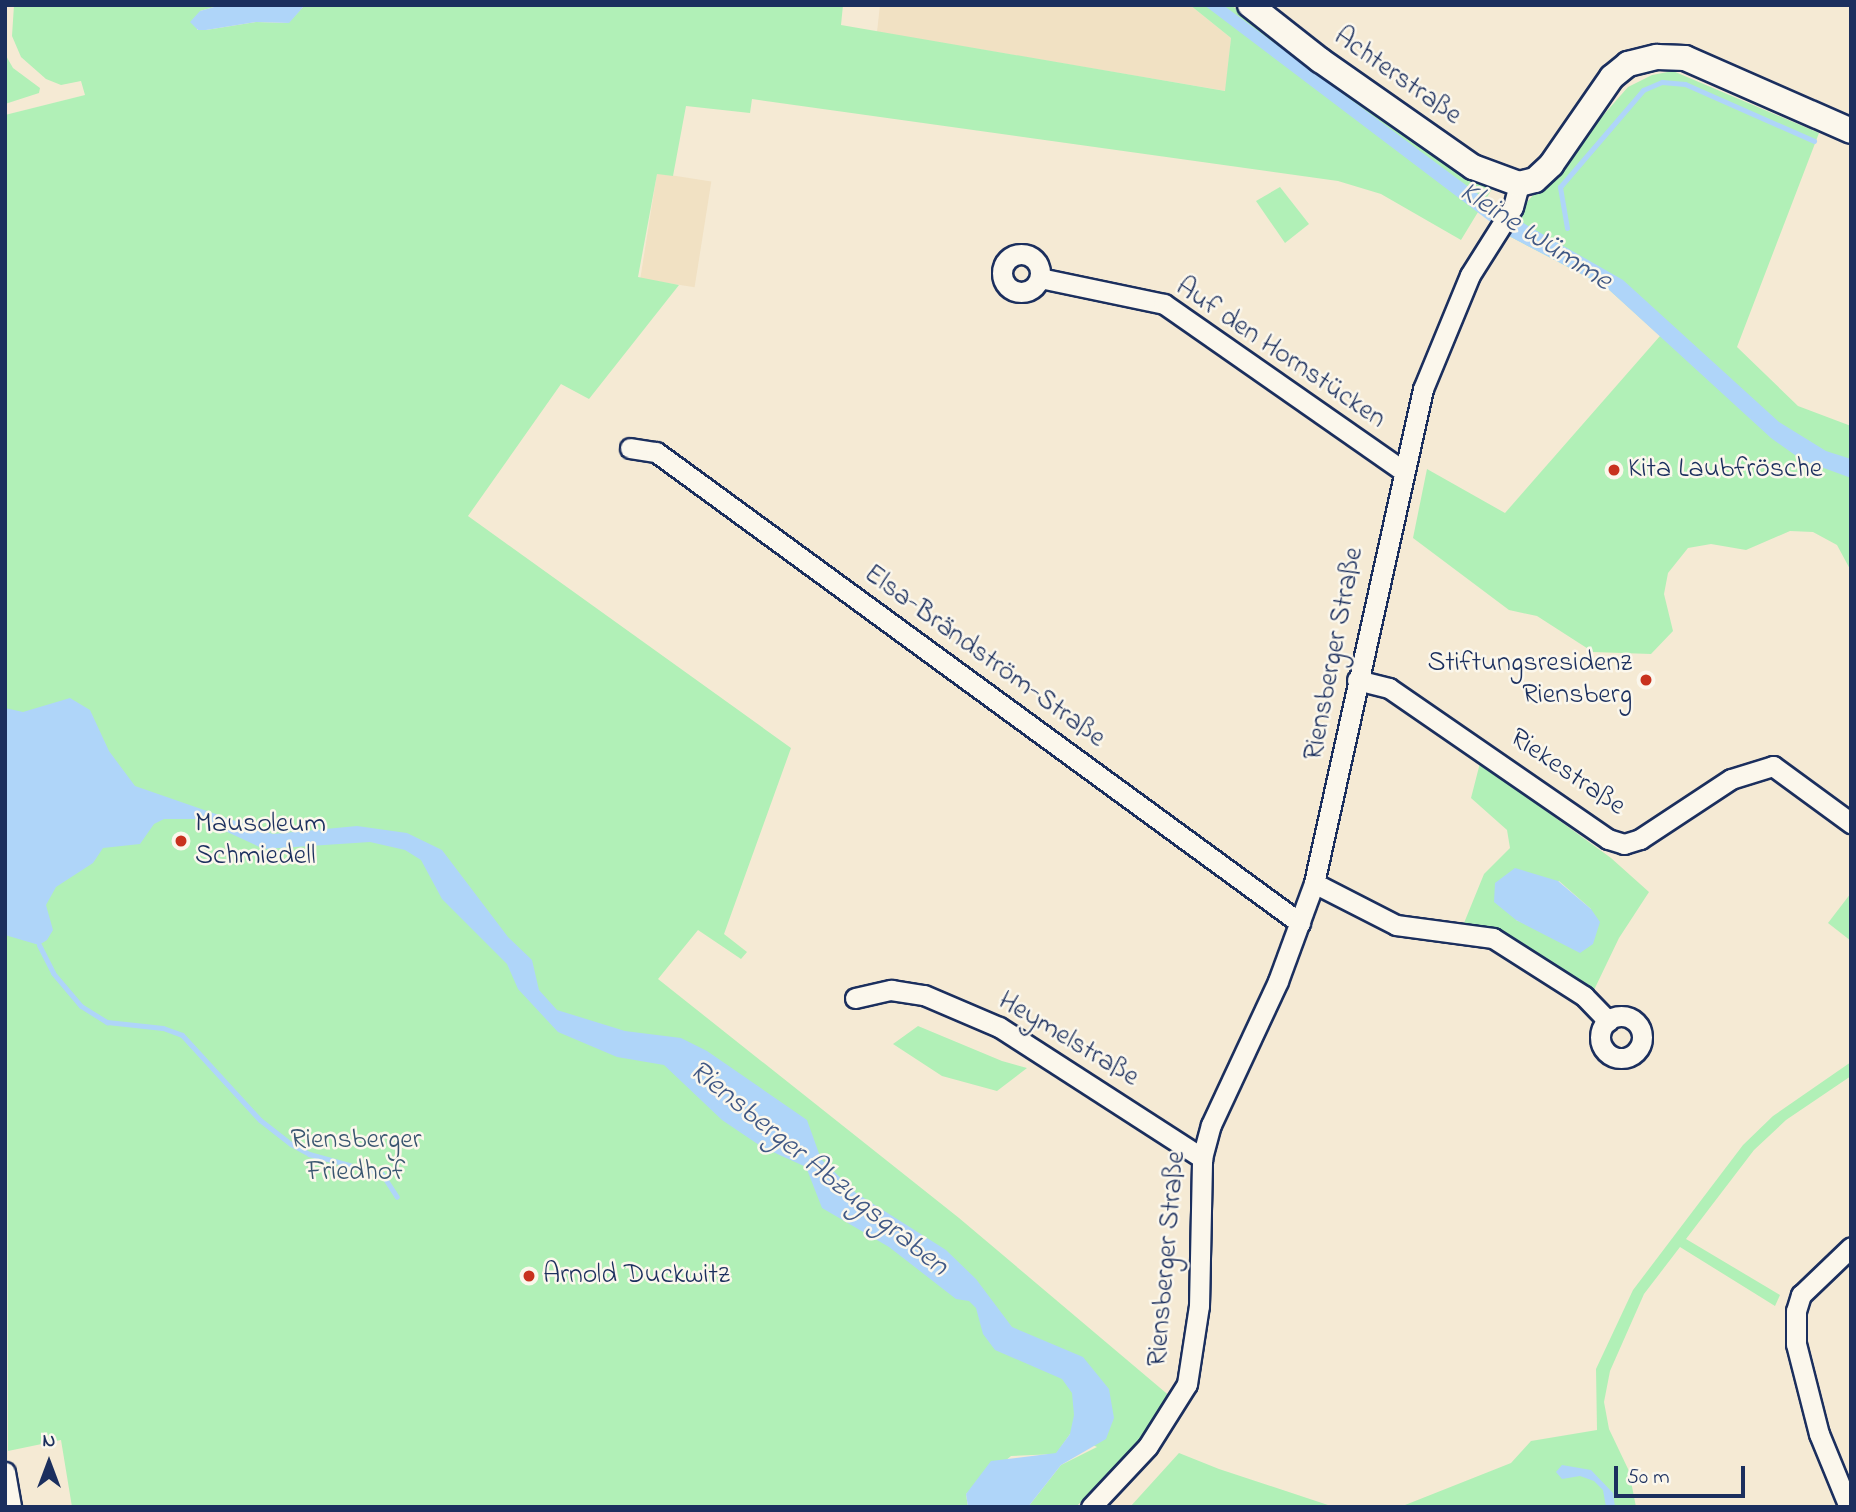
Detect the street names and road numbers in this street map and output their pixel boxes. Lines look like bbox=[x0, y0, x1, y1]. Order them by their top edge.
street label: Achterstraße bbox=[1327, 21, 1467, 133]
street label: Auf den Hornstücken bbox=[1169, 271, 1391, 437]
street label: Riensberger Straße bbox=[1298, 545, 1372, 763]
street label: Elsa-Brändström-Straße bbox=[857, 558, 1111, 756]
street label: Riekestraße bbox=[1503, 722, 1631, 824]
street label: Heymelstraße bbox=[992, 985, 1144, 1095]
street label: Riensberger Straße bbox=[1142, 1150, 1194, 1368]

